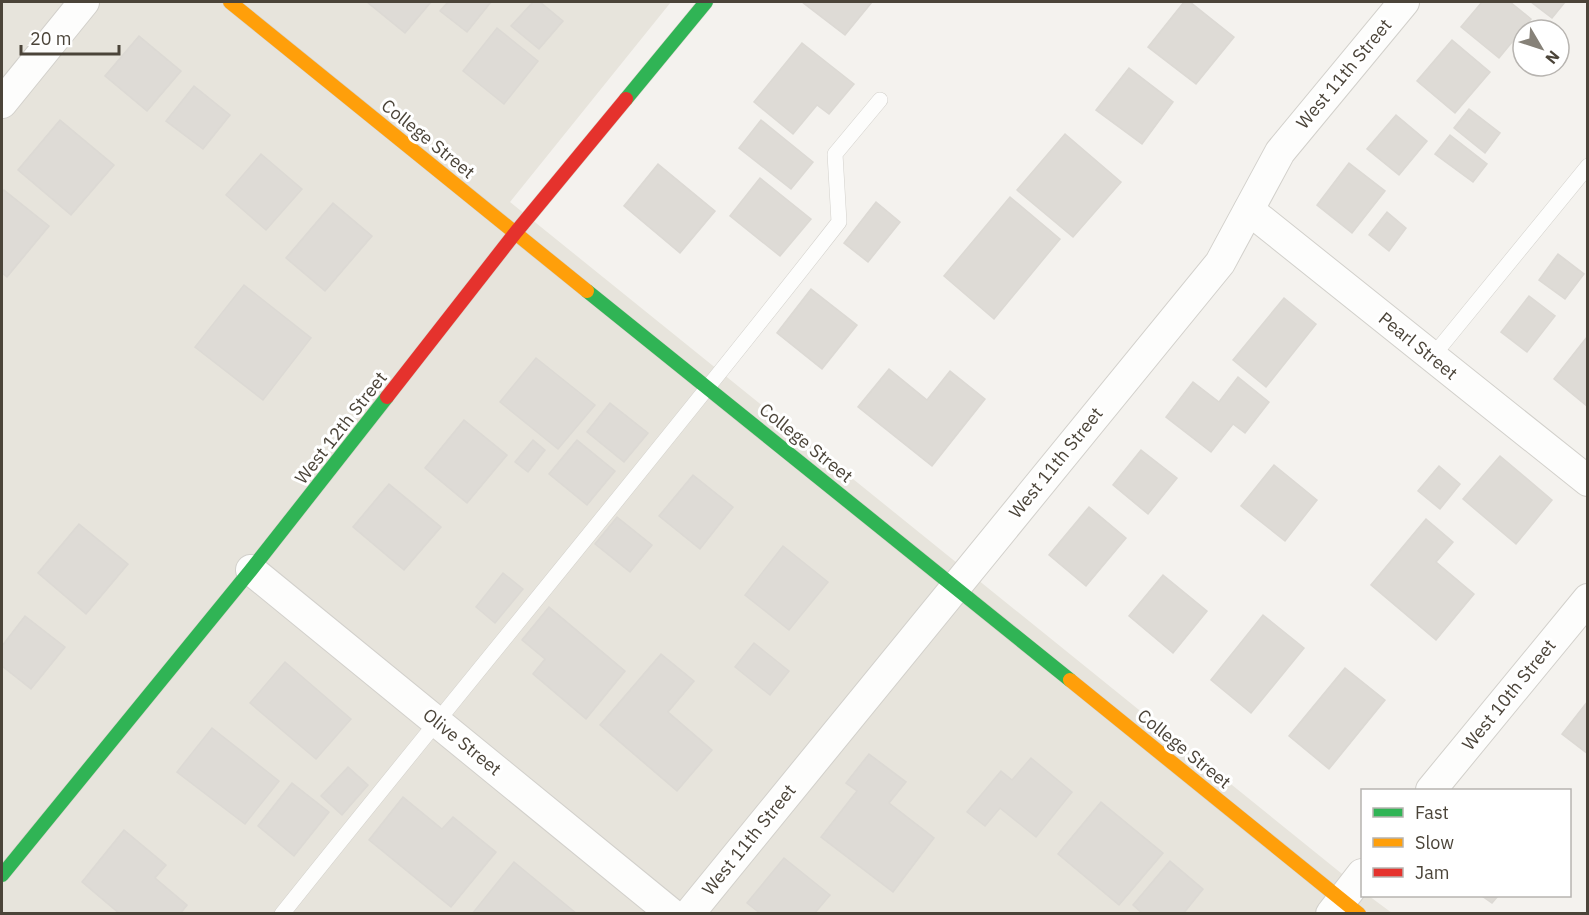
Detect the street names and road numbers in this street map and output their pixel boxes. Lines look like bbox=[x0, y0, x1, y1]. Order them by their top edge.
street label: West 11th Street bbox=[1291, 14, 1396, 133]
street label: College Street bbox=[377, 94, 480, 183]
street label: Pearl Street bbox=[1374, 307, 1463, 384]
street label: West 12th Street bbox=[289, 367, 392, 489]
street label: College Street bbox=[755, 398, 858, 487]
street label: West 11th Street bbox=[1004, 402, 1108, 523]
street label: West 10th Street bbox=[1457, 634, 1561, 755]
street label: Olive Street bbox=[418, 703, 506, 780]
street label: College Street bbox=[1133, 704, 1236, 793]
street label: West 11th Street bbox=[697, 779, 801, 900]

